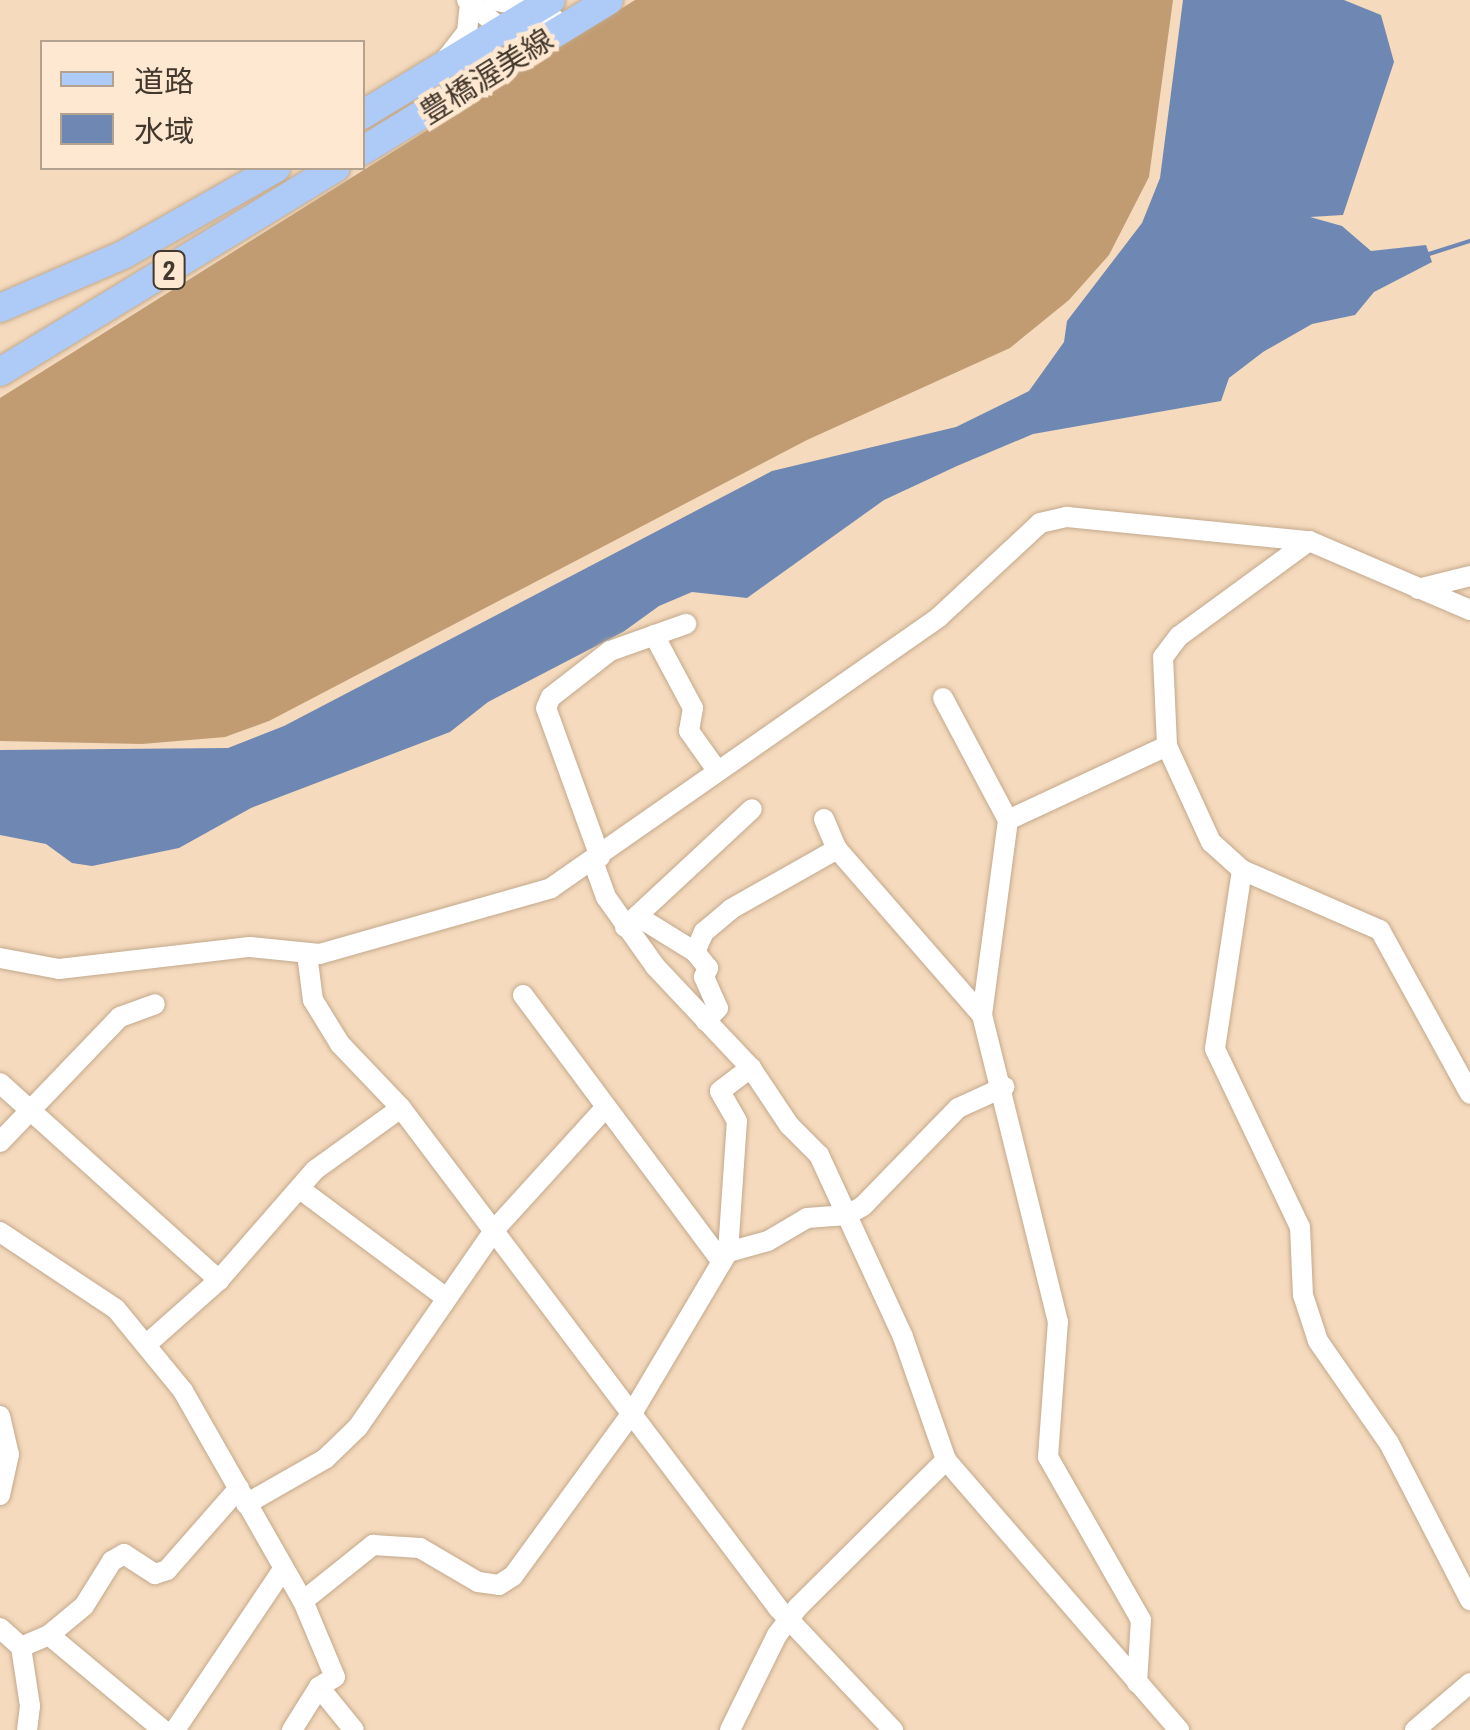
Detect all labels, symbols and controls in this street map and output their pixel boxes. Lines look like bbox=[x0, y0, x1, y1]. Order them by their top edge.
street label: 豊橋渥美線 bbox=[413, 21, 559, 131]
legend bbox=[40, 40, 365, 170]
text: 道路 bbox=[134, 61, 194, 101]
text: 水域 bbox=[134, 111, 194, 151]
road number: 2 bbox=[152, 247, 186, 293]

